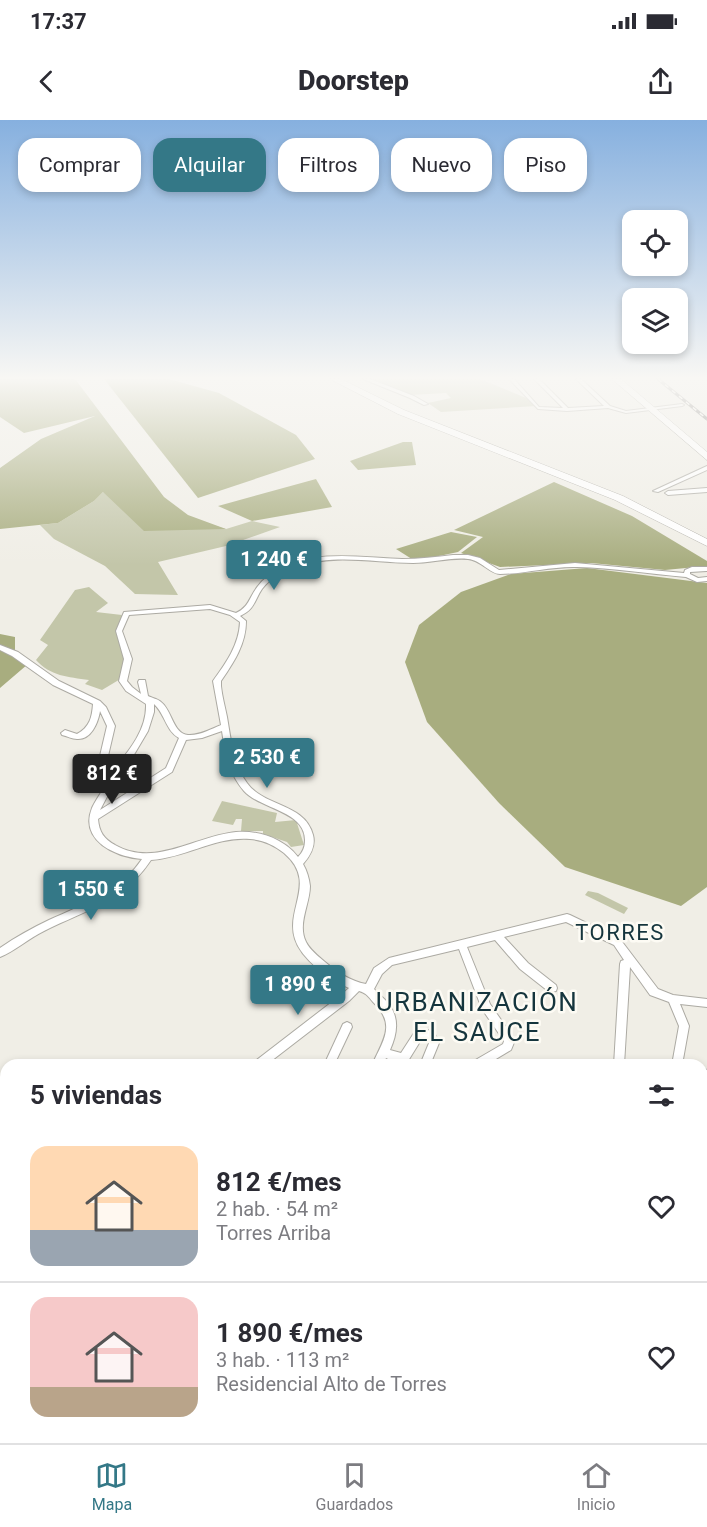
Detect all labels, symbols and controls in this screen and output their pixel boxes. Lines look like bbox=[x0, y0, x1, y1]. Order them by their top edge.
text: 17:37 bbox=[30, 9, 87, 34]
icon: back bbox=[30, 65, 63, 98]
text: Doorstep bbox=[298, 65, 409, 97]
icon: share bbox=[644, 65, 677, 98]
chip: Comprar bbox=[18, 138, 141, 192]
chip: Alquilar bbox=[153, 138, 266, 192]
chip: Filtros bbox=[278, 138, 379, 192]
chip: Nuevo bbox=[391, 138, 492, 192]
chip: Piso bbox=[504, 138, 587, 192]
map controls bbox=[622, 210, 688, 354]
button: locate bbox=[622, 210, 688, 276]
button: layers bbox=[622, 288, 688, 354]
pin: 1 240 € bbox=[219, 540, 329, 591]
text: 1 240 € bbox=[240, 547, 308, 571]
pin: 2 530 € bbox=[212, 738, 322, 789]
text: 2 530 € bbox=[233, 745, 301, 769]
pin: 812 € bbox=[70, 754, 154, 805]
text: 812 € bbox=[87, 761, 137, 785]
pin: 1 550 € bbox=[36, 870, 146, 921]
text: 1 550 € bbox=[57, 877, 125, 901]
district label: TORRES bbox=[575, 920, 665, 945]
pin: 1 890 € bbox=[243, 965, 353, 1016]
text: 1 890 € bbox=[264, 972, 332, 996]
district label: URBANIZACIÓN EL SAUCE bbox=[376, 987, 578, 1047]
icon: filters bbox=[645, 1079, 678, 1112]
text: 5 viviendas bbox=[30, 1080, 162, 1110]
text: 812 €/mes bbox=[216, 1167, 342, 1197]
icon: home bbox=[78, 1170, 150, 1242]
icon: heart bbox=[645, 1190, 678, 1223]
text: 2 hab. · 54 m² bbox=[216, 1197, 338, 1221]
text: Torres Arriba bbox=[216, 1221, 331, 1245]
text: 1 890 €/mes bbox=[216, 1318, 363, 1348]
icon: home bbox=[78, 1321, 150, 1393]
icon: heart bbox=[645, 1341, 678, 1374]
text: 3 hab. · 113 m² bbox=[216, 1348, 349, 1372]
text: Residencial Alto de Torres bbox=[216, 1372, 447, 1396]
tab: Mapa bbox=[92, 1459, 132, 1514]
tab: Guardados bbox=[316, 1459, 393, 1514]
tab: Inicio bbox=[577, 1459, 615, 1514]

